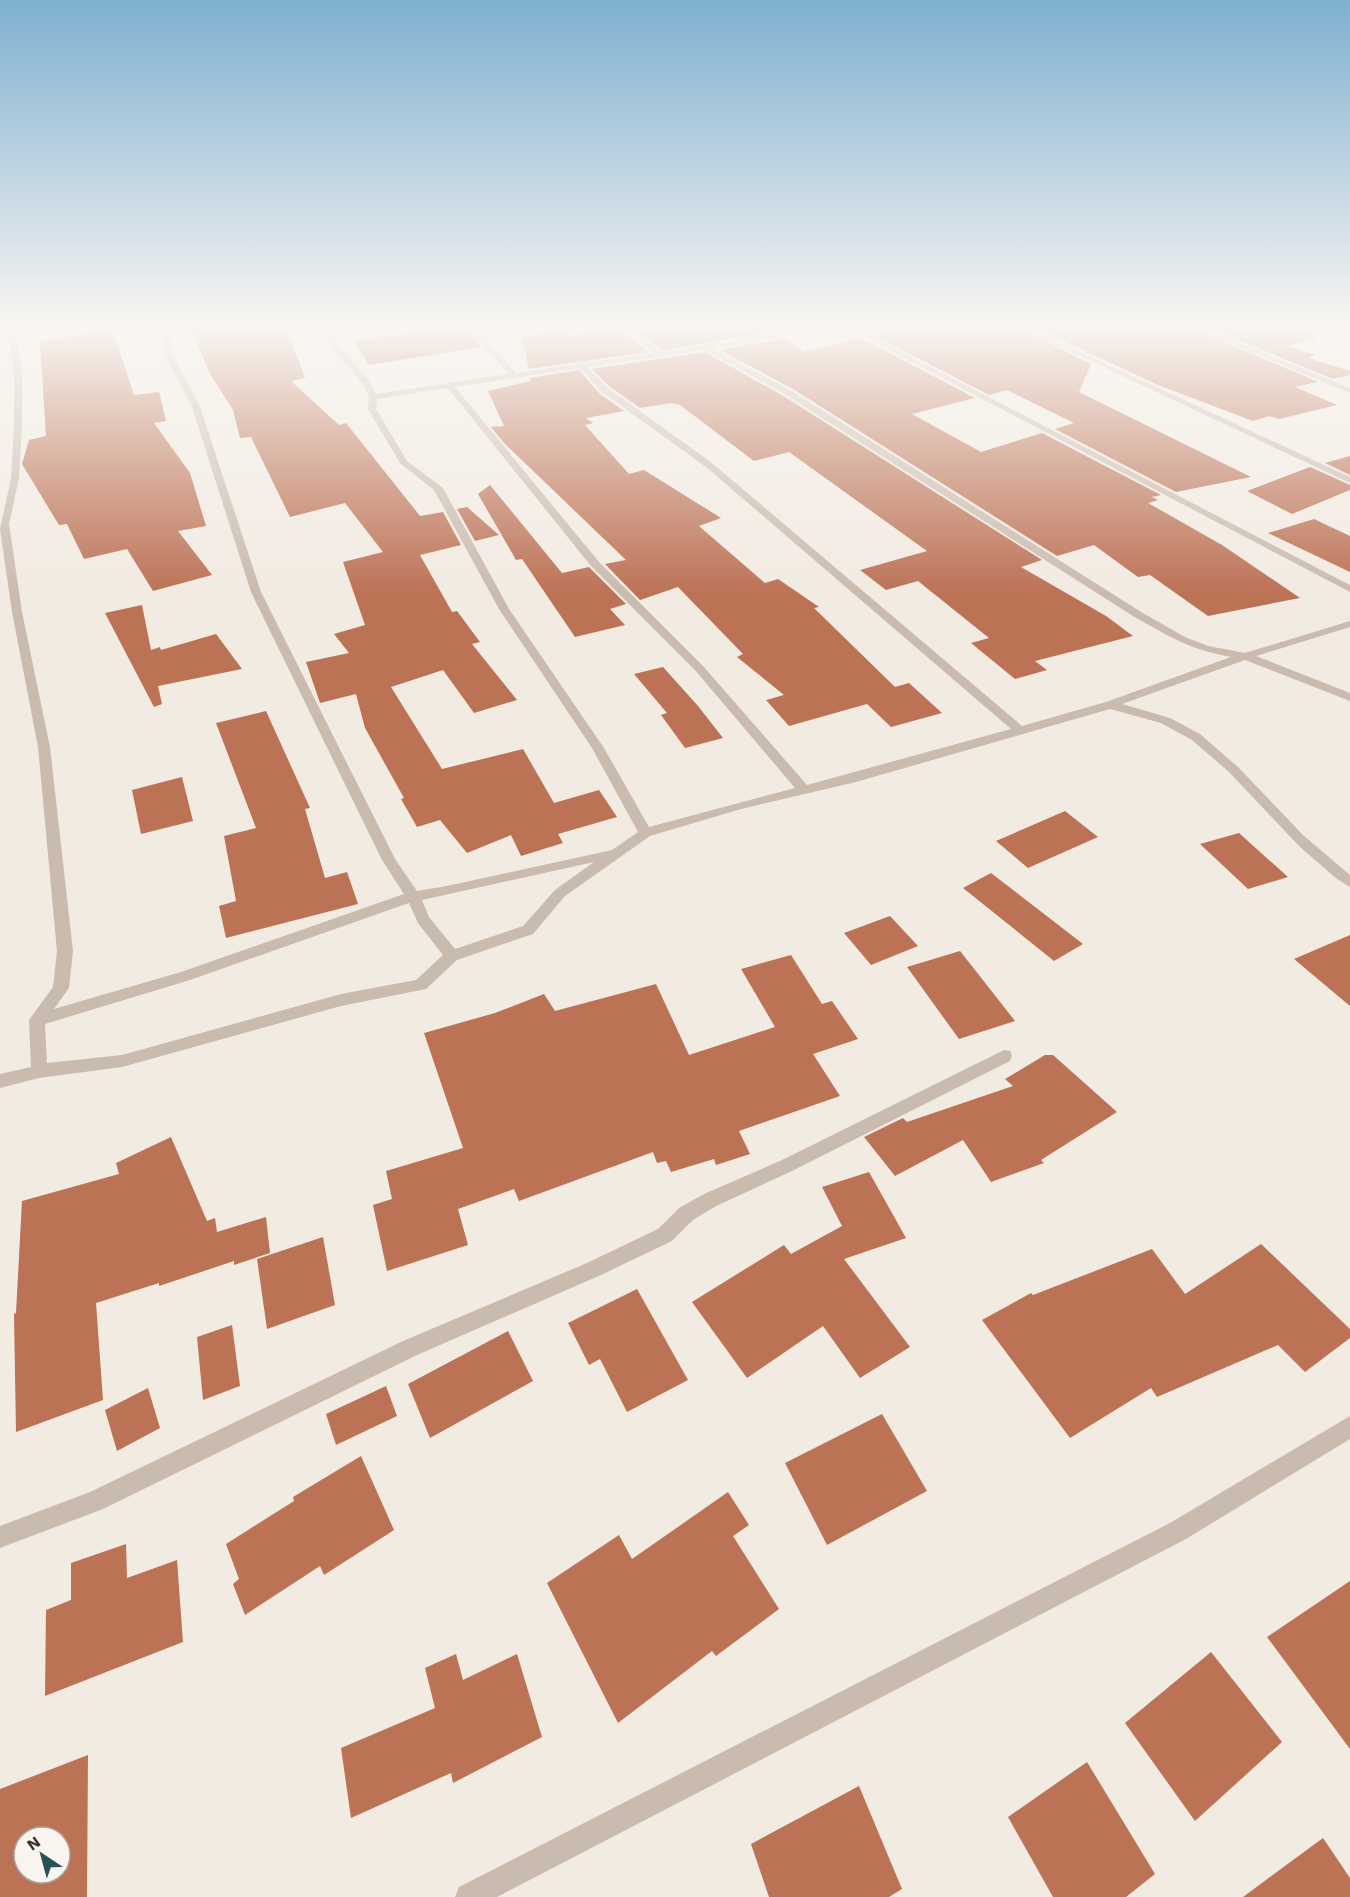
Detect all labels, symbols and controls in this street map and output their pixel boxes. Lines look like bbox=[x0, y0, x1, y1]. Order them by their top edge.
north arrow bbox=[12, 1825, 72, 1885]
text: N bbox=[23, 1832, 44, 1854]

